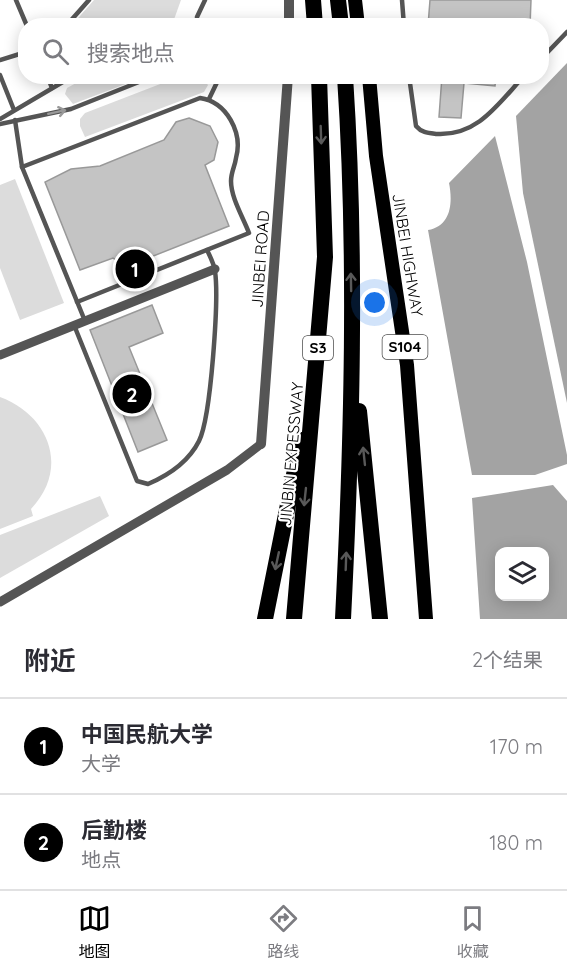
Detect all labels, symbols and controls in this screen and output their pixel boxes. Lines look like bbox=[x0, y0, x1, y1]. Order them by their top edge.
search box bbox=[18, 18, 549, 84]
icon: search bbox=[39, 35, 72, 68]
text: 搜索地点 bbox=[87, 39, 175, 67]
one-way arrow bbox=[48, 105, 67, 117]
one-way arrow bbox=[315, 124, 327, 144]
street label: JINBEI HIGHWAY bbox=[388, 192, 428, 318]
street label: JINBEI ROAD bbox=[247, 210, 273, 308]
pin: 1 bbox=[116, 246, 154, 292]
one-way arrow bbox=[346, 272, 357, 292]
your location bbox=[360, 288, 389, 317]
road number: S104 bbox=[382, 335, 428, 359]
road number: S3 bbox=[303, 336, 333, 360]
pin: 2 bbox=[112, 372, 152, 416]
street label: JINBIN EXPESSWAY bbox=[275, 381, 307, 527]
one-way arrow bbox=[358, 447, 369, 467]
one-way arrow bbox=[299, 487, 310, 507]
map controls bbox=[495, 547, 549, 601]
button: layers bbox=[495, 547, 549, 601]
one-way arrow bbox=[271, 551, 282, 570]
one-way arrow bbox=[340, 551, 352, 571]
text: 附近 bbox=[24, 644, 76, 677]
text: 2个结果 bbox=[472, 647, 543, 672]
text: 中国民航大学 bbox=[81, 720, 213, 748]
text: 1 bbox=[40, 734, 47, 759]
text: 170 m bbox=[490, 734, 543, 759]
text: 大学 bbox=[81, 751, 121, 776]
text: 后勤楼 bbox=[81, 816, 147, 844]
text: 2 bbox=[38, 830, 49, 855]
text: 180 m bbox=[489, 830, 543, 855]
text: 地点 bbox=[81, 847, 121, 872]
tab: 地图 bbox=[78, 902, 111, 962]
tab: 路线 bbox=[267, 902, 300, 962]
tab: 收藏 bbox=[456, 902, 489, 962]

